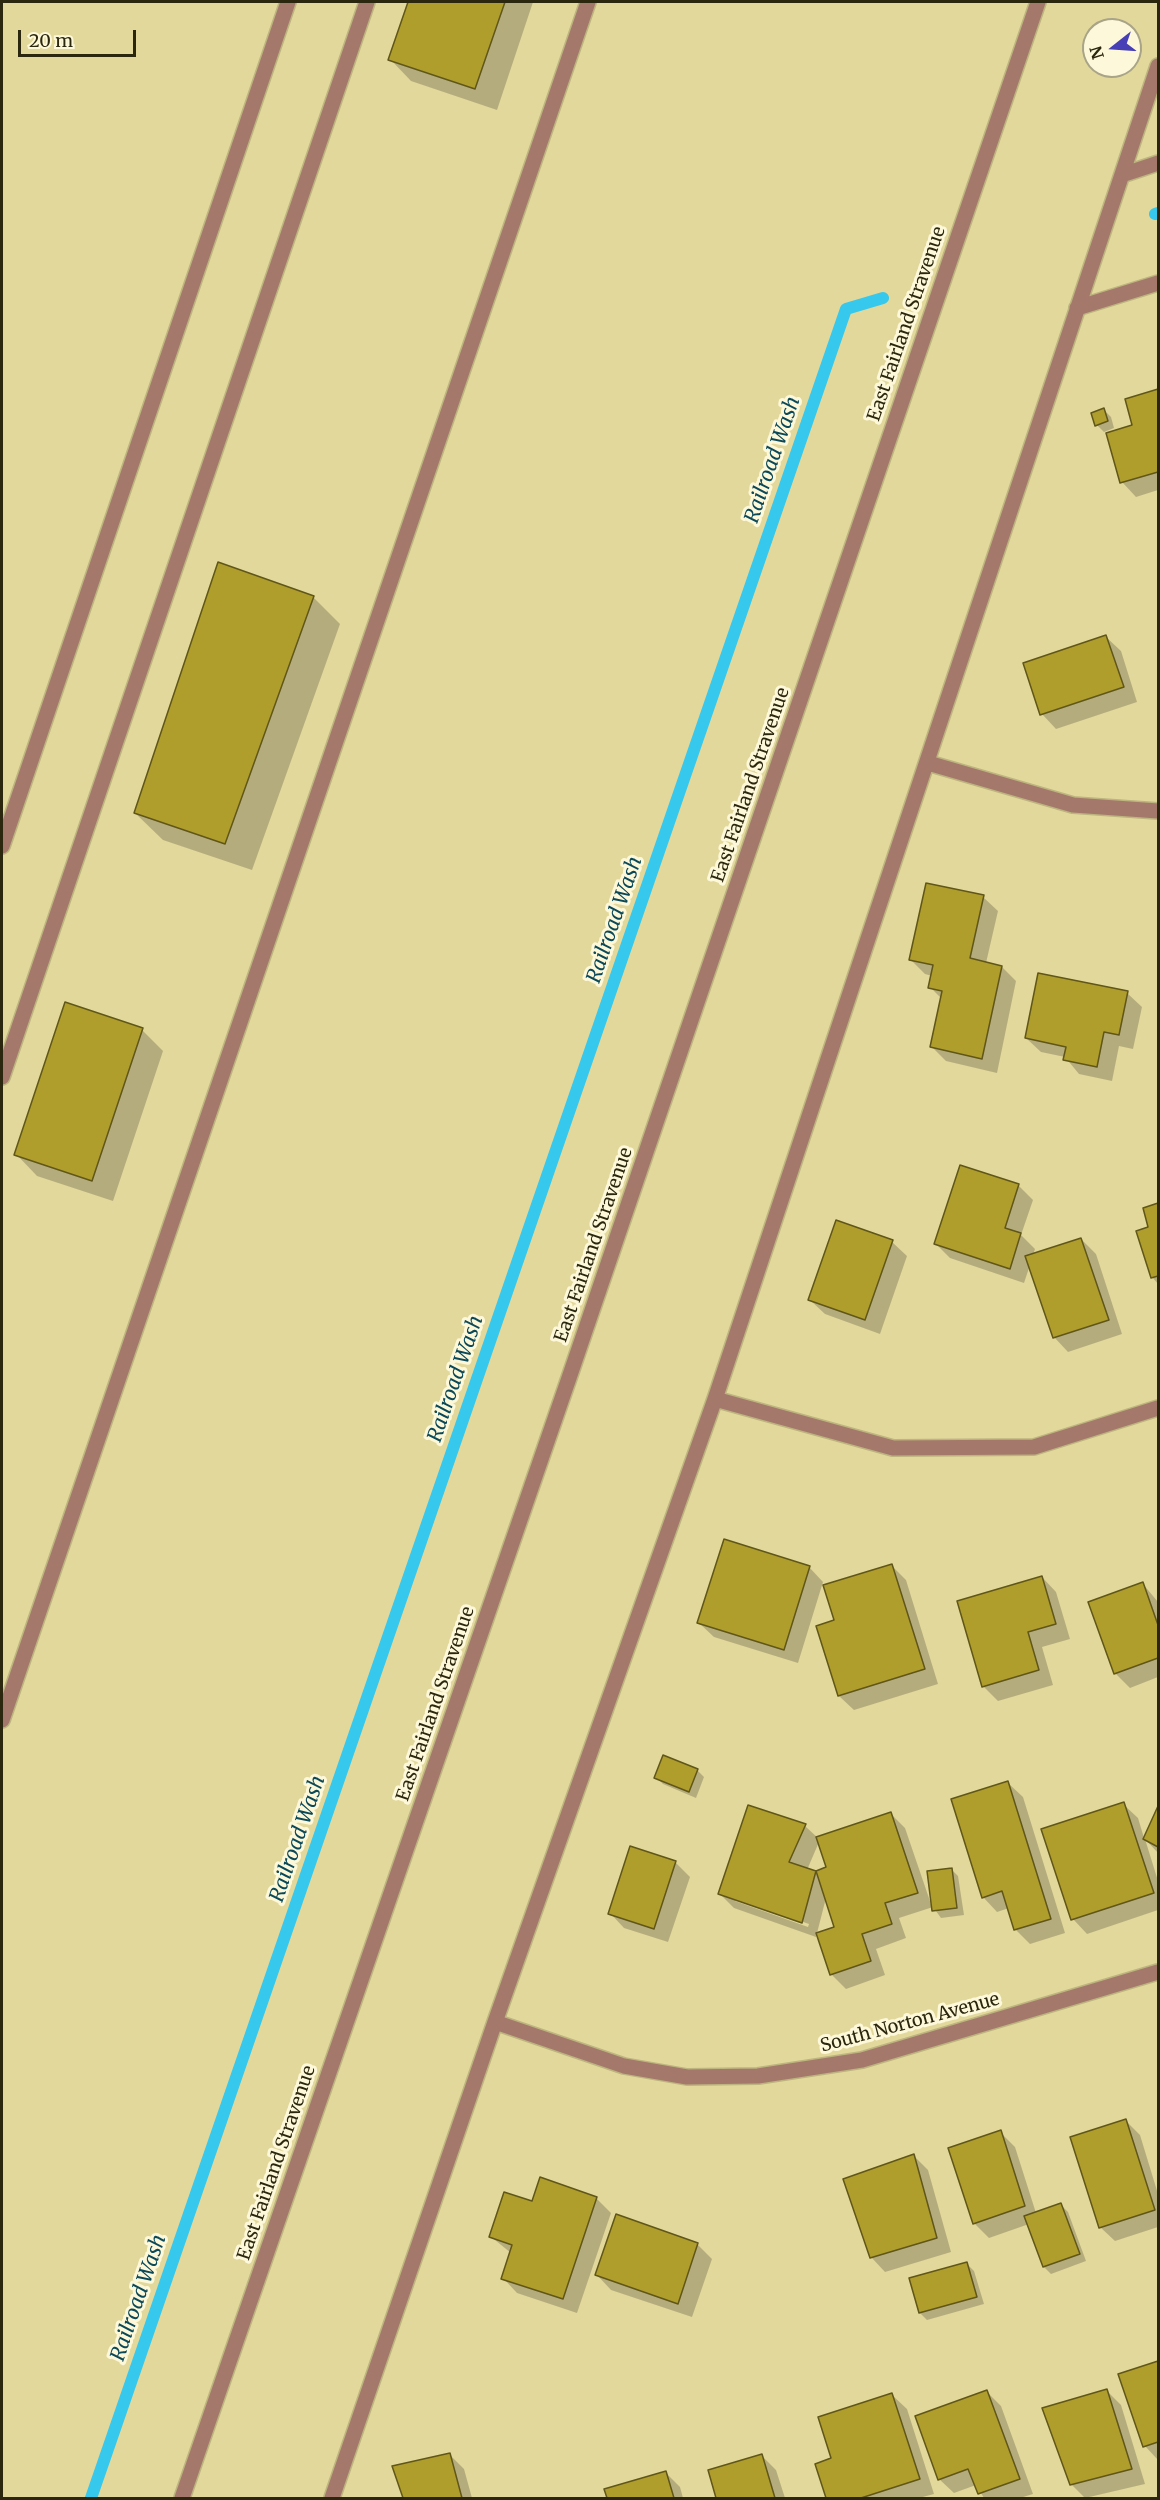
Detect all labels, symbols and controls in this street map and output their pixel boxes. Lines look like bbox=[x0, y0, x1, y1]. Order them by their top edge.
scale bar bbox=[21, 18, 140, 56]
north arrow bbox=[1082, 18, 1142, 78]
text: 20 m bbox=[29, 29, 73, 52]
text: N bbox=[1085, 44, 1108, 62]
street label: East Fairland Stravenue bbox=[864, 224, 950, 424]
water label: Railroad Wash bbox=[740, 394, 806, 526]
street label: East Fairland Stravenue bbox=[708, 685, 794, 885]
water label: Railroad Wash bbox=[582, 854, 648, 986]
street label: East Fairland Stravenue bbox=[551, 1145, 637, 1345]
water label: Railroad Wash bbox=[423, 1313, 489, 1445]
street label: East Fairland Stravenue bbox=[393, 1604, 479, 1804]
water label: Railroad Wash bbox=[265, 1773, 331, 1905]
street label: South Norton Avenue bbox=[818, 1989, 1002, 2057]
street label: East Fairland Stravenue bbox=[234, 2063, 320, 2263]
water label: Railroad Wash bbox=[106, 2232, 172, 2364]

